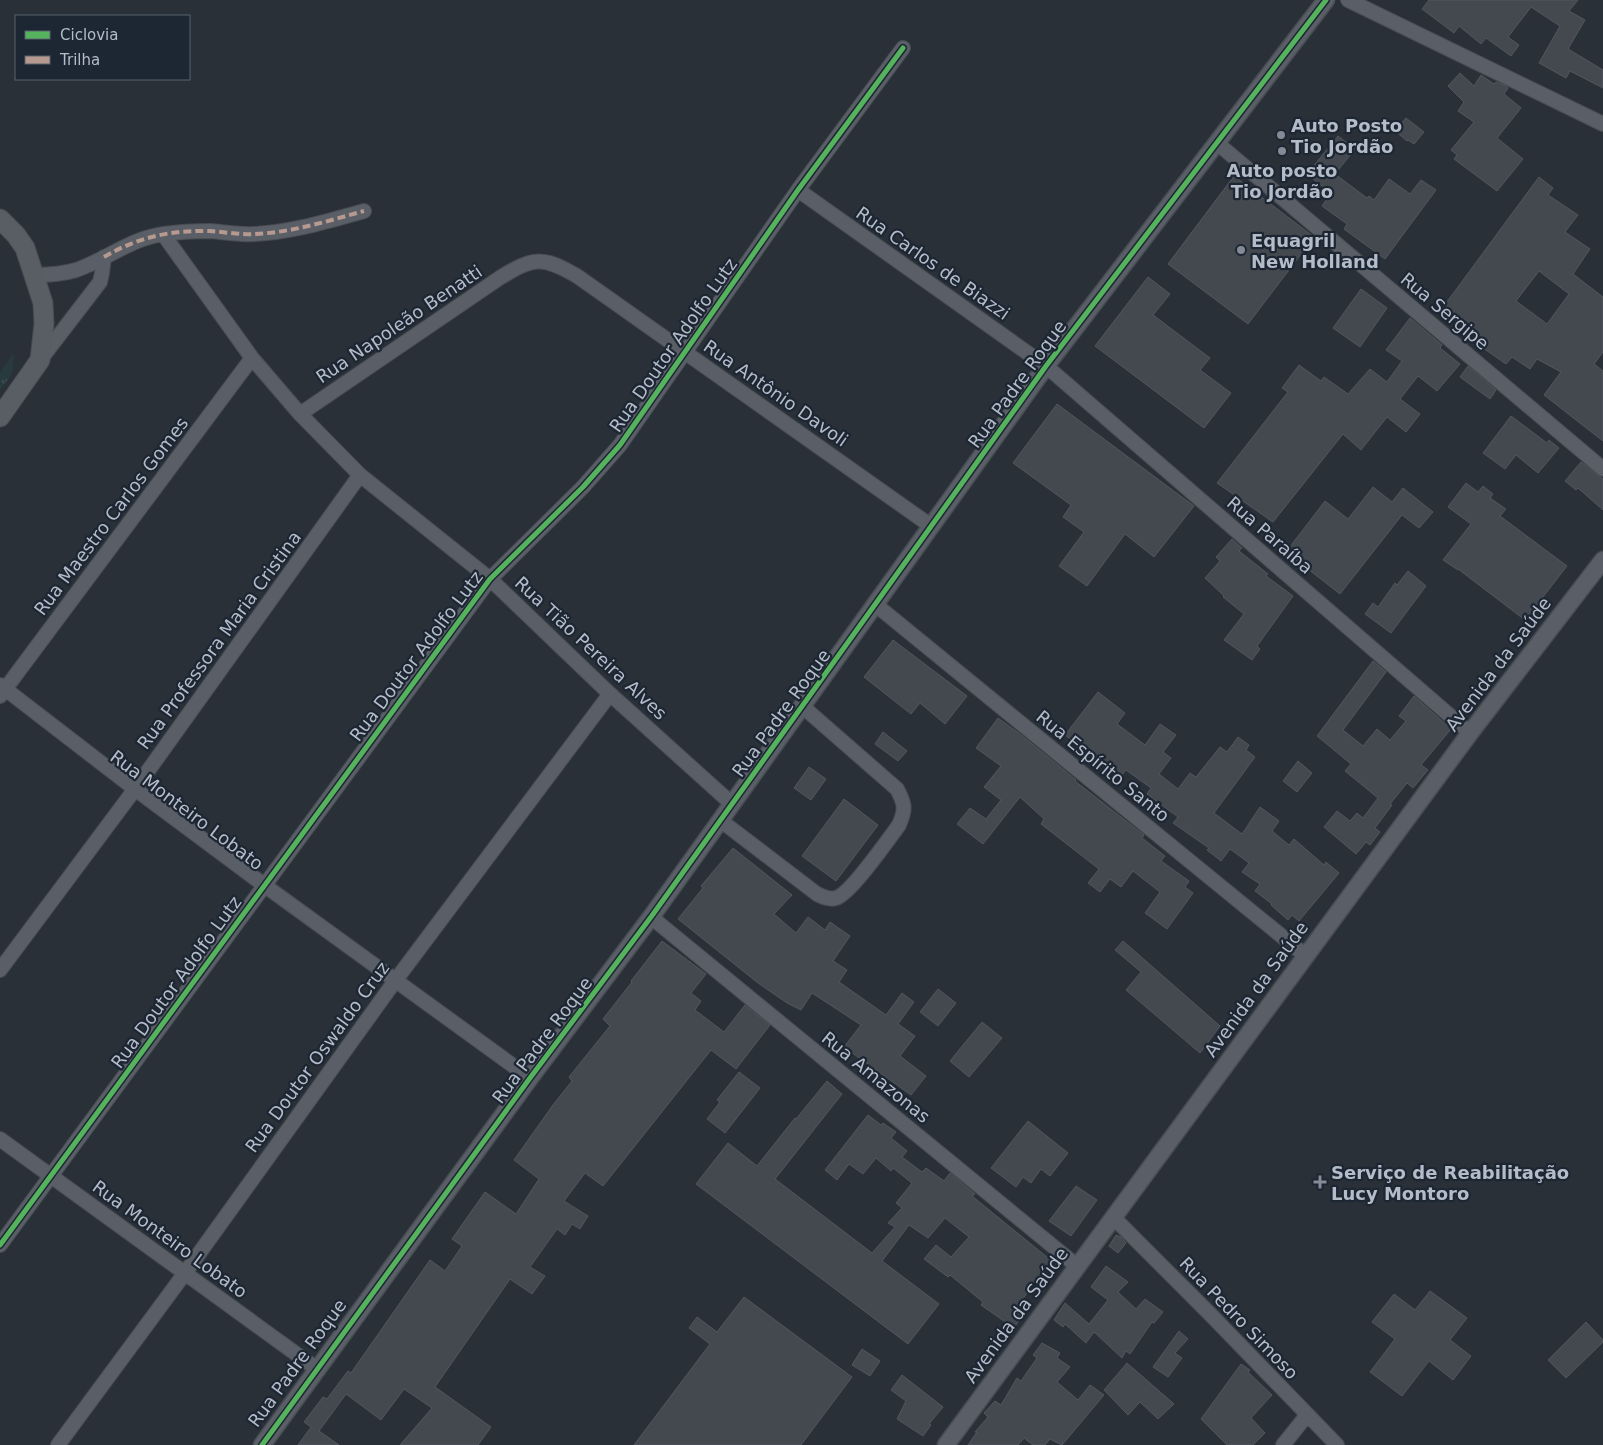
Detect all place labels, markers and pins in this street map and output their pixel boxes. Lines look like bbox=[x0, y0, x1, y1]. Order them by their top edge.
place label: Auto Posto Tio Jordão bbox=[1291, 115, 1402, 157]
marker: Auto Posto Tio Jordão bbox=[1275, 129, 1287, 141]
marker: Auto posto Tio Jordão bbox=[1276, 145, 1288, 157]
place label: Auto posto Tio Jordão bbox=[1227, 160, 1337, 202]
place label: Equagril New Holland bbox=[1251, 230, 1379, 272]
marker: Equagril New Holland bbox=[1235, 244, 1247, 256]
place label: Serviço de Reabilitação Lucy Montoro bbox=[1331, 1162, 1569, 1204]
marker: Serviço de Reabilitação Lucy Montoro bbox=[1313, 1175, 1327, 1189]

